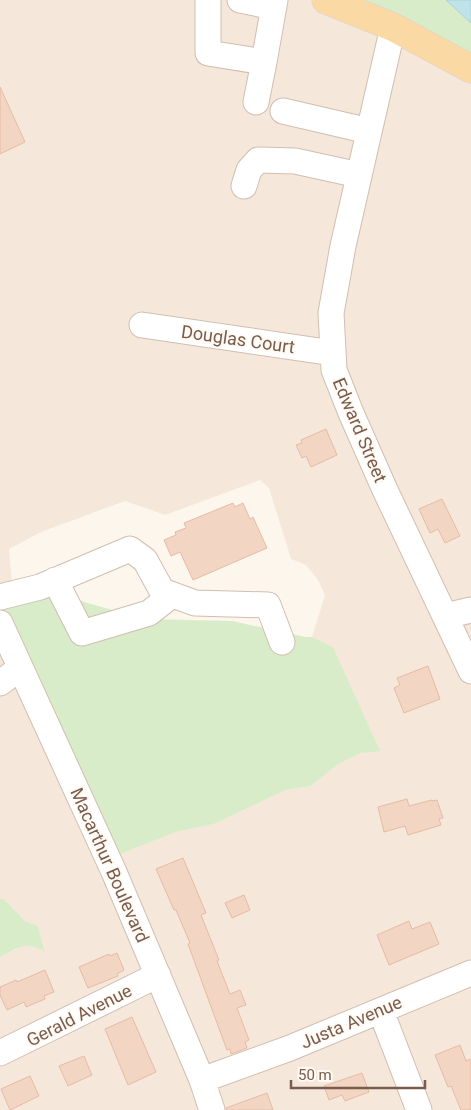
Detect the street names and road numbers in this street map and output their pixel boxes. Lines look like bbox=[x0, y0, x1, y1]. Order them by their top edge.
street label: Douglas Court bbox=[180, 321, 296, 357]
street label: Edward Street bbox=[329, 375, 392, 486]
street label: Macarthur Boulevard bbox=[66, 784, 154, 946]
street label: Gerald Avenue bbox=[23, 979, 135, 1051]
street label: Justa Avenue bbox=[297, 991, 405, 1053]

